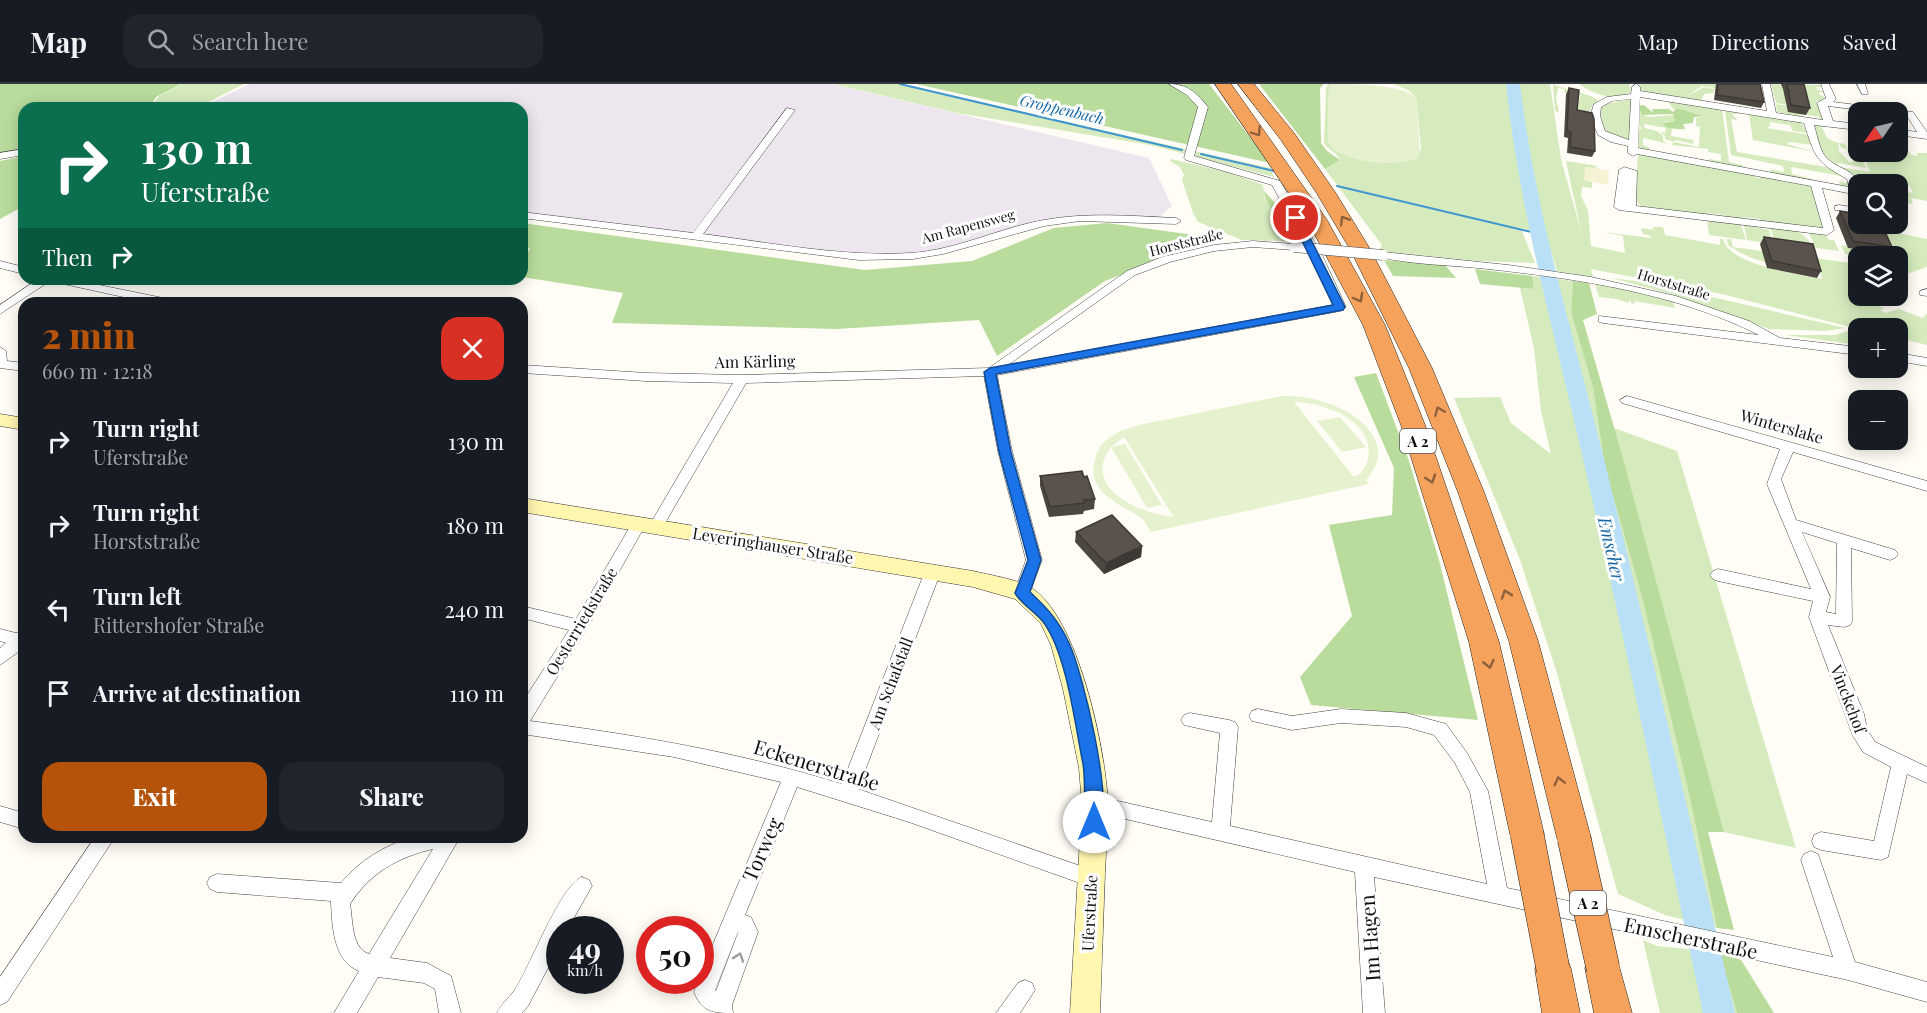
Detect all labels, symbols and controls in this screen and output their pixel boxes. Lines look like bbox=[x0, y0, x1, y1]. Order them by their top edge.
search box bbox=[123, 14, 543, 68]
text: Map bbox=[30, 23, 87, 60]
icon: search bbox=[144, 25, 177, 58]
text: Search here bbox=[192, 26, 308, 56]
text: Map bbox=[1637, 27, 1678, 55]
text: Directions bbox=[1711, 27, 1809, 55]
text: Saved bbox=[1842, 27, 1897, 55]
water label: Groppenbach bbox=[1018, 90, 1106, 128]
north arrow bbox=[1848, 102, 1908, 162]
map controls bbox=[1848, 102, 1908, 450]
text: 130 m bbox=[141, 119, 252, 175]
one-way arrow bbox=[1250, 125, 1261, 136]
icon: right bbox=[42, 126, 120, 204]
text: Uferstraße bbox=[141, 173, 270, 209]
button: search bbox=[1848, 174, 1908, 234]
pin bbox=[1270, 192, 1321, 243]
icon: arrive bbox=[1279, 201, 1312, 234]
street label: Am Rapensweg bbox=[918, 204, 1017, 248]
one-way arrow bbox=[1340, 216, 1351, 227]
street label: Horststraße bbox=[1147, 224, 1225, 260]
icon: right bbox=[105, 240, 138, 273]
text: Then bbox=[42, 242, 93, 272]
button: layers bbox=[1848, 246, 1908, 306]
street label: Horststraße bbox=[1635, 264, 1713, 304]
one-way arrow bbox=[1352, 291, 1363, 302]
text: 2 min bbox=[42, 310, 136, 358]
button: close bbox=[441, 317, 504, 380]
button: + bbox=[1848, 318, 1908, 378]
street label: Am Kärling bbox=[714, 350, 796, 372]
text: 660 m · 12:18 bbox=[42, 357, 153, 384]
button: − bbox=[1848, 390, 1908, 450]
street label: Winterslake bbox=[1737, 404, 1826, 448]
one-way arrow bbox=[1435, 406, 1447, 417]
text: Turn right bbox=[93, 413, 199, 443]
icon: right bbox=[42, 425, 75, 458]
text: 130 m bbox=[448, 426, 504, 456]
road number: A 2 bbox=[1400, 429, 1436, 453]
text: Uferstraße bbox=[93, 443, 188, 470]
one-way arrow bbox=[1424, 473, 1436, 483]
text: Turn right bbox=[93, 497, 199, 527]
icon: right bbox=[42, 509, 75, 542]
text: 180 m bbox=[446, 510, 504, 540]
water label: Emscher bbox=[1593, 514, 1631, 585]
street label: Leveringhauser Straße bbox=[691, 522, 855, 568]
text: Horststraße bbox=[93, 527, 200, 554]
street label: Oesterriedstraße bbox=[540, 563, 622, 679]
text: Turn left bbox=[93, 581, 182, 611]
one-way arrow bbox=[1501, 589, 1514, 600]
icon: left bbox=[42, 593, 75, 626]
text: 240 m bbox=[444, 594, 504, 624]
text: Rittershofer Straße bbox=[93, 611, 264, 638]
street label: Am Schafstall bbox=[862, 633, 917, 733]
one-way arrow bbox=[1482, 659, 1495, 669]
street label: Vinckehof bbox=[1826, 661, 1872, 738]
icon: arrive bbox=[42, 677, 75, 710]
text: Arrive at destination bbox=[93, 678, 301, 708]
text: 110 m bbox=[450, 678, 504, 708]
street label: Eckenerstraße bbox=[751, 732, 883, 796]
button: Exit bbox=[42, 762, 267, 831]
button: Share bbox=[279, 762, 504, 831]
one-way arrow bbox=[1554, 776, 1567, 786]
position arrow bbox=[1062, 790, 1126, 854]
street label: Torweg bbox=[735, 812, 787, 885]
street label: Uferstraße bbox=[1077, 874, 1101, 952]
road number: A 2 bbox=[1570, 891, 1606, 915]
street label: Im Hagen bbox=[1352, 894, 1385, 982]
street label: Emscherstraße bbox=[1622, 910, 1760, 964]
speed limit sign: 50 bbox=[636, 916, 714, 994]
text: 49 bbox=[569, 928, 601, 968]
one-way arrow bbox=[731, 952, 744, 963]
text: km/h bbox=[567, 960, 603, 980]

